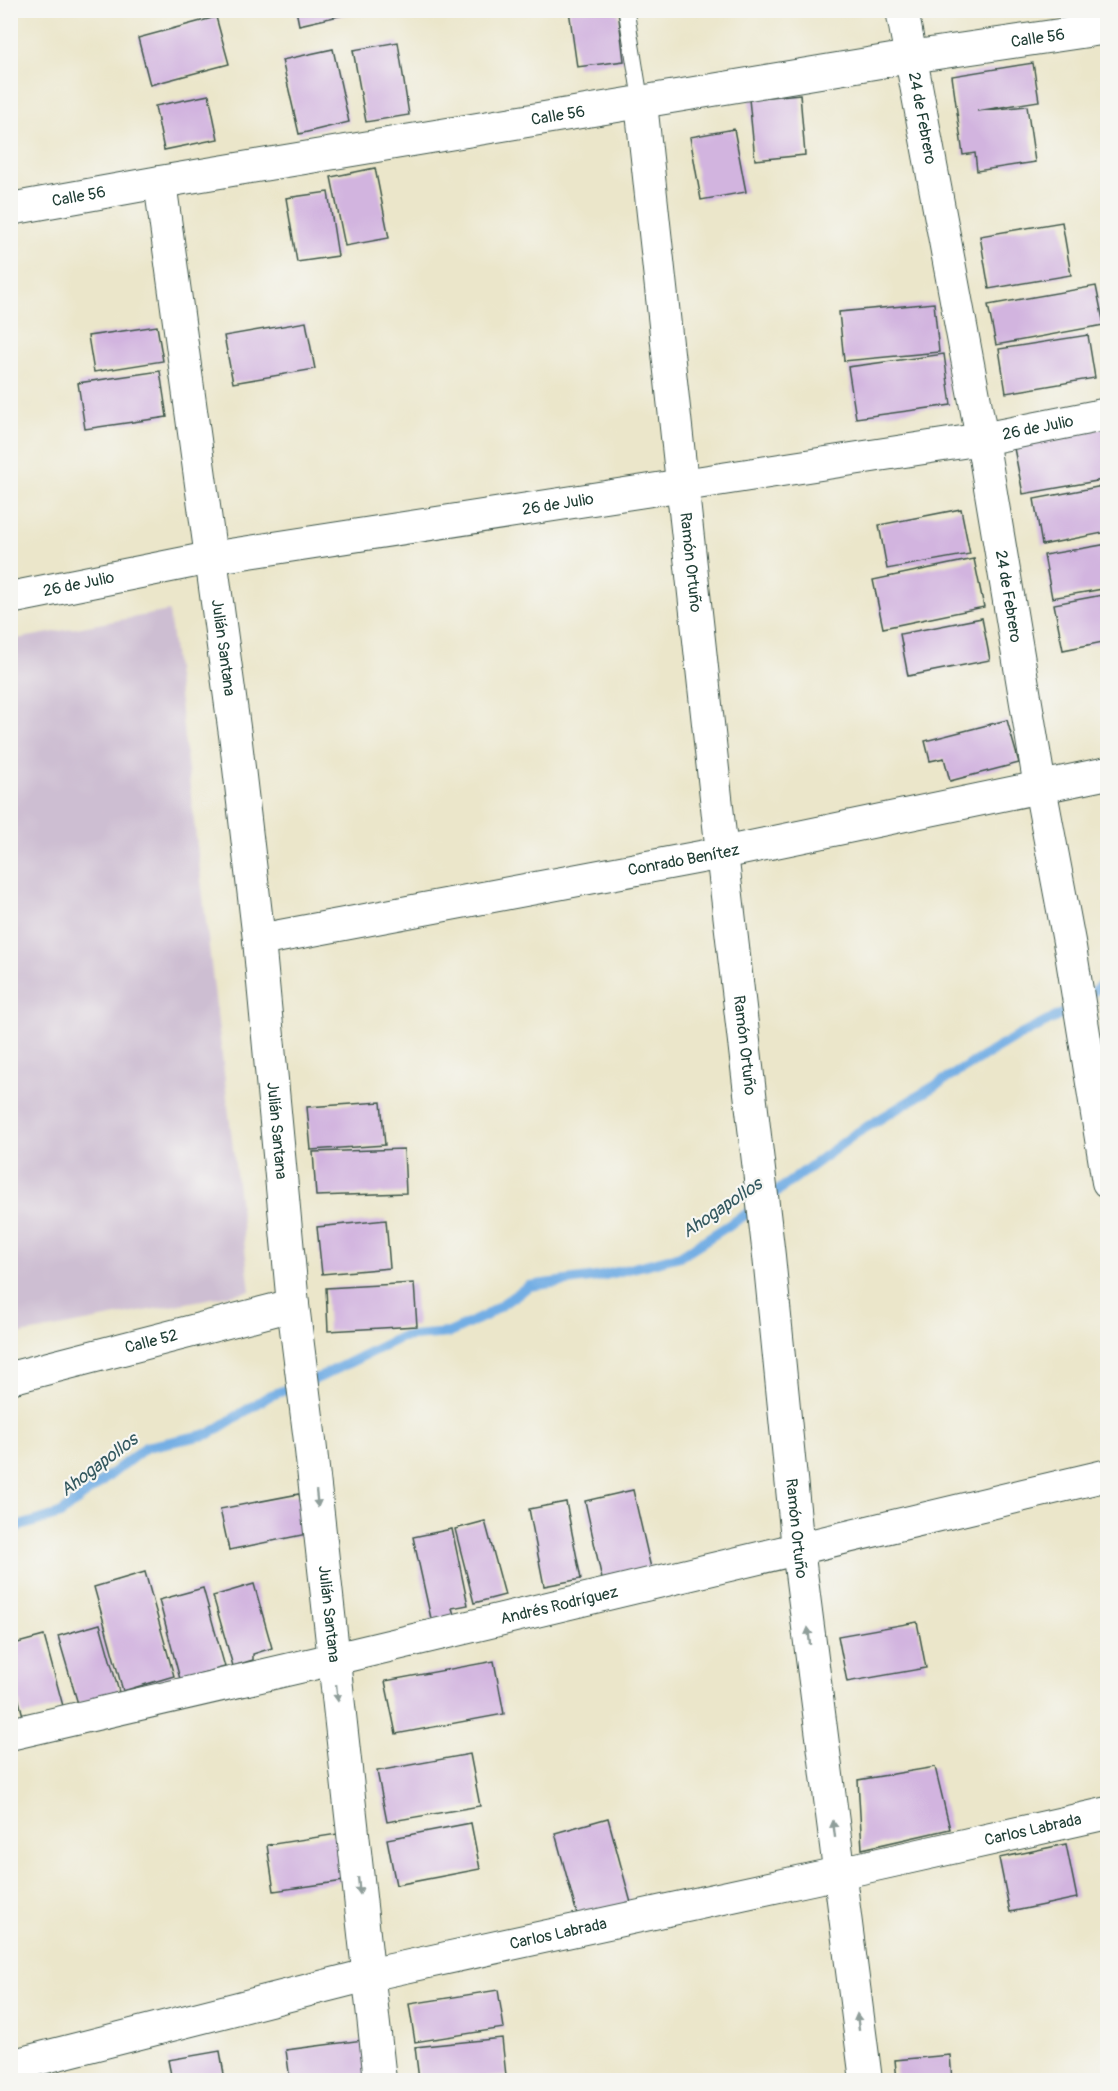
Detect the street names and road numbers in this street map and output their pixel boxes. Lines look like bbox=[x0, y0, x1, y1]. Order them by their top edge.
street label: Calle 56 bbox=[1010, 24, 1066, 52]
street label: 24 de Febrero bbox=[904, 70, 941, 166]
street label: Calle 56 bbox=[530, 101, 587, 130]
street label: Calle 56 bbox=[50, 182, 107, 211]
street label: 26 de Julio bbox=[1001, 411, 1076, 445]
street label: 26 de Julio bbox=[521, 489, 596, 520]
street label: Ramón Ortuño bbox=[675, 511, 706, 614]
street label: 24 de Febrero bbox=[991, 549, 1026, 644]
street label: 26 de Julio bbox=[41, 567, 116, 601]
street label: Julián Santana bbox=[207, 598, 240, 697]
street label: Conrado Benítez bbox=[626, 840, 741, 880]
street label: Ramón Ortuño bbox=[729, 994, 760, 1097]
street label: Julián Santana bbox=[262, 1081, 291, 1180]
street label: Calle 52 bbox=[123, 1325, 180, 1358]
street label: Ramón Ortuño bbox=[781, 1478, 812, 1580]
street label: Julián Santana bbox=[314, 1564, 344, 1663]
street label: Andrés Rodríguez bbox=[498, 1582, 620, 1629]
street label: Carlos Labrada bbox=[982, 1809, 1083, 1850]
street label: Carlos Labrada bbox=[508, 1914, 609, 1954]

